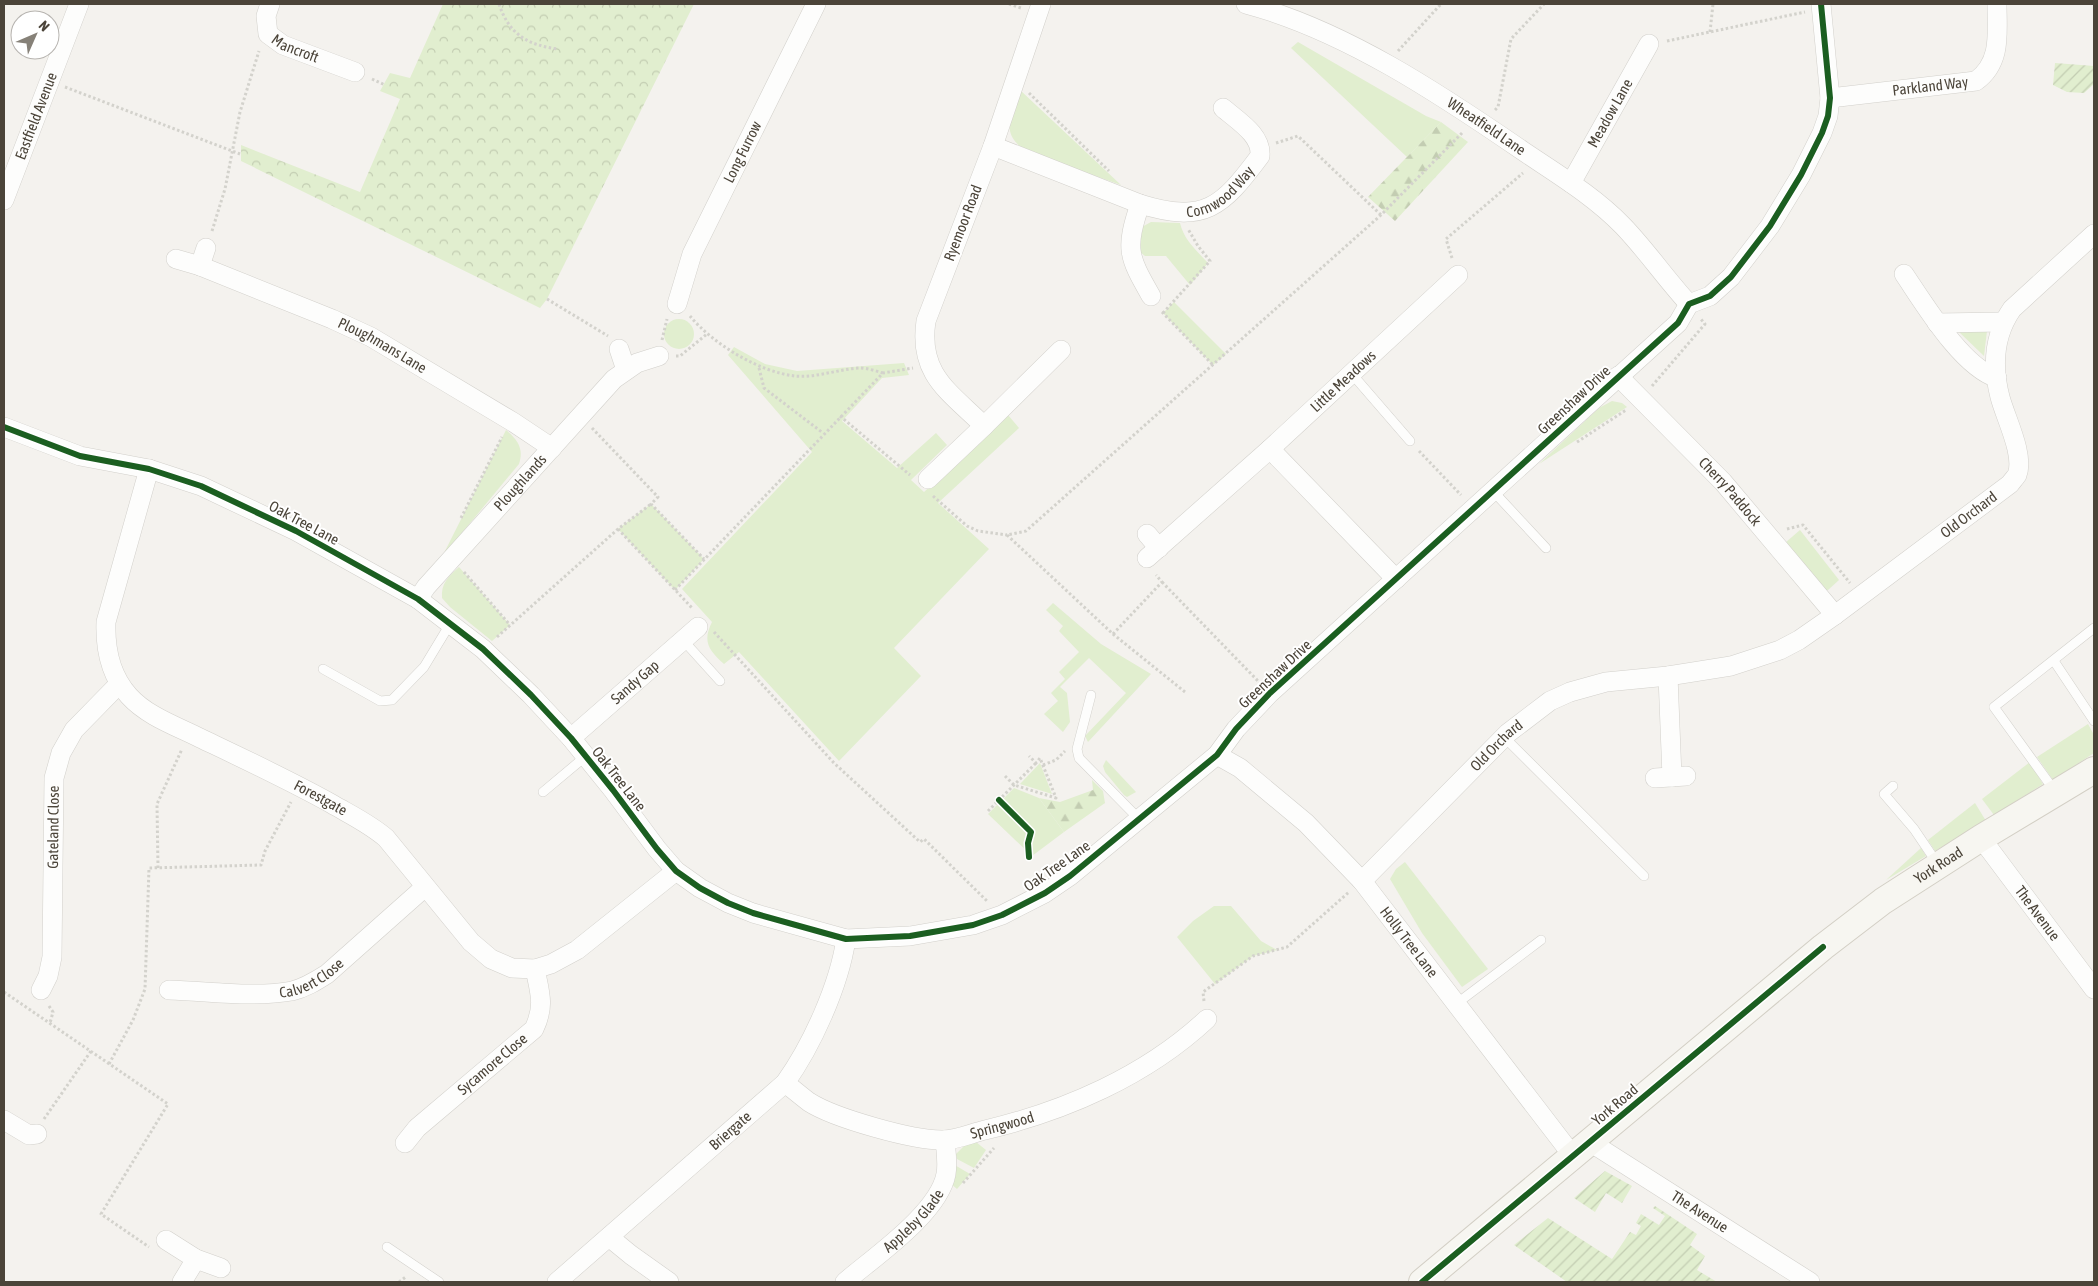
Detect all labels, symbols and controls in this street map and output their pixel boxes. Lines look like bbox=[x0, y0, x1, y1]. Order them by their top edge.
north arrow bbox=[10, 10, 60, 60]
text: N bbox=[36, 17, 53, 34]
street label: Mancroft bbox=[268, 30, 321, 66]
street label: Eastfield Avenue bbox=[11, 70, 60, 162]
street label: Parkland Way bbox=[1891, 73, 1969, 99]
street label: Meadow Lane bbox=[1584, 76, 1636, 150]
street label: Wheatfield Lane bbox=[1444, 94, 1529, 158]
street label: Long Furrow bbox=[720, 118, 765, 185]
street label: Cornwood Way bbox=[1186, 162, 1257, 220]
street label: Ryemoor Road bbox=[940, 182, 985, 263]
street label: Ploughmans Lane bbox=[335, 314, 430, 376]
street label: Little Meadows bbox=[1307, 347, 1379, 415]
street label: Greenshaw Drive bbox=[1534, 362, 1614, 438]
street label: Ploughlands bbox=[490, 451, 550, 514]
street label: Cherry Paddock bbox=[1696, 454, 1765, 529]
street label: Old Orchard bbox=[1937, 488, 2000, 541]
street label: Oak Tree Lane bbox=[266, 497, 342, 548]
street label: Greenshaw Drive bbox=[1235, 636, 1315, 712]
street label: Sandy Gap bbox=[607, 656, 662, 707]
street label: Old Orchard bbox=[1466, 716, 1526, 774]
street label: Oak Tree Lane bbox=[589, 743, 650, 814]
street label: Forestgate bbox=[291, 776, 350, 819]
street label: Gateland Close bbox=[44, 785, 62, 869]
street label: Oak Tree Lane bbox=[1020, 836, 1093, 895]
street label: York Road bbox=[1911, 843, 1966, 887]
street label: The Avenue bbox=[2012, 882, 2064, 944]
street label: Holly Tree Lane bbox=[1377, 903, 1442, 981]
street label: Calvert Close bbox=[278, 954, 347, 1001]
street label: Sycamore Close bbox=[454, 1030, 530, 1098]
street label: York Road bbox=[1588, 1081, 1641, 1129]
street label: Briergate bbox=[706, 1107, 754, 1153]
street label: Springwood bbox=[968, 1108, 1036, 1142]
street label: Appleby Glade bbox=[879, 1186, 947, 1255]
street label: The Avenue bbox=[1668, 1187, 1732, 1236]

